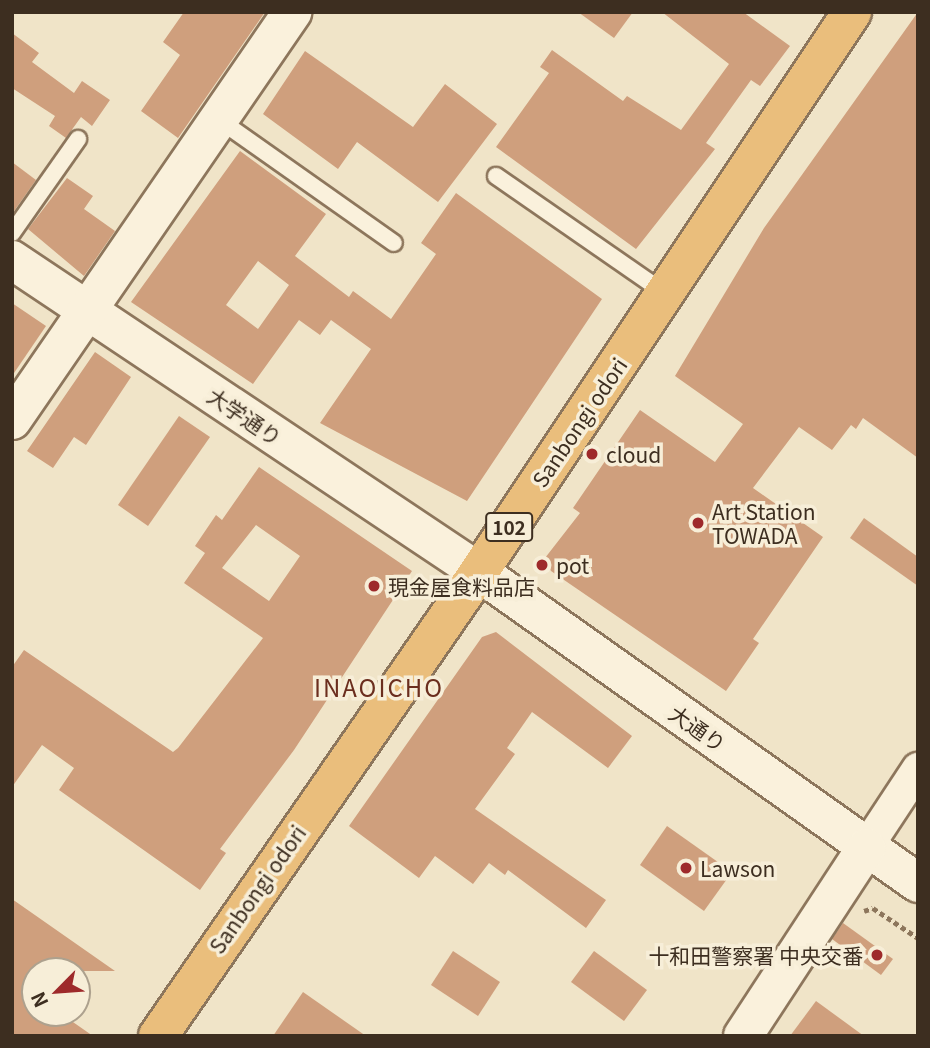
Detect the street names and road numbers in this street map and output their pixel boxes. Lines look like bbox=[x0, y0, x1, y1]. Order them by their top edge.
street label: Sanbongi odori bbox=[527, 353, 631, 491]
street label: 大学通り bbox=[203, 382, 287, 450]
road number: 102 bbox=[484, 512, 534, 542]
street label: 大通り bbox=[665, 700, 731, 756]
street label: Sanbongi odori bbox=[204, 820, 310, 958]

